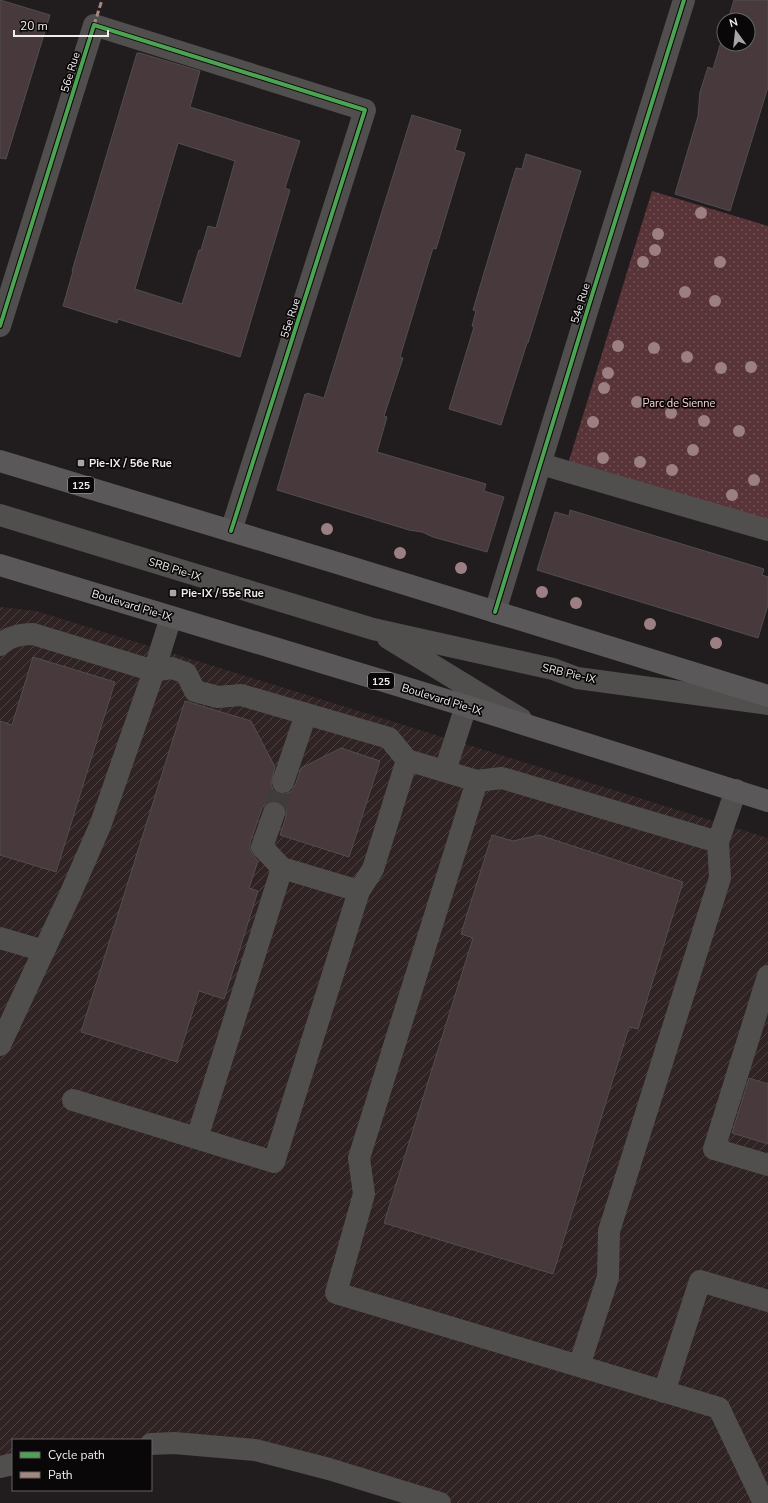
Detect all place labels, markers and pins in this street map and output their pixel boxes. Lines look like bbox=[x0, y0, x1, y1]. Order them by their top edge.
place label: Pie-IX / 56e Rue bbox=[89, 456, 172, 471]
marker: Pie-IX / 56e Rue bbox=[76, 458, 86, 468]
place label: Pie-IX / 55e Rue bbox=[181, 586, 264, 601]
marker: Pie-IX / 55e Rue bbox=[168, 588, 178, 598]

